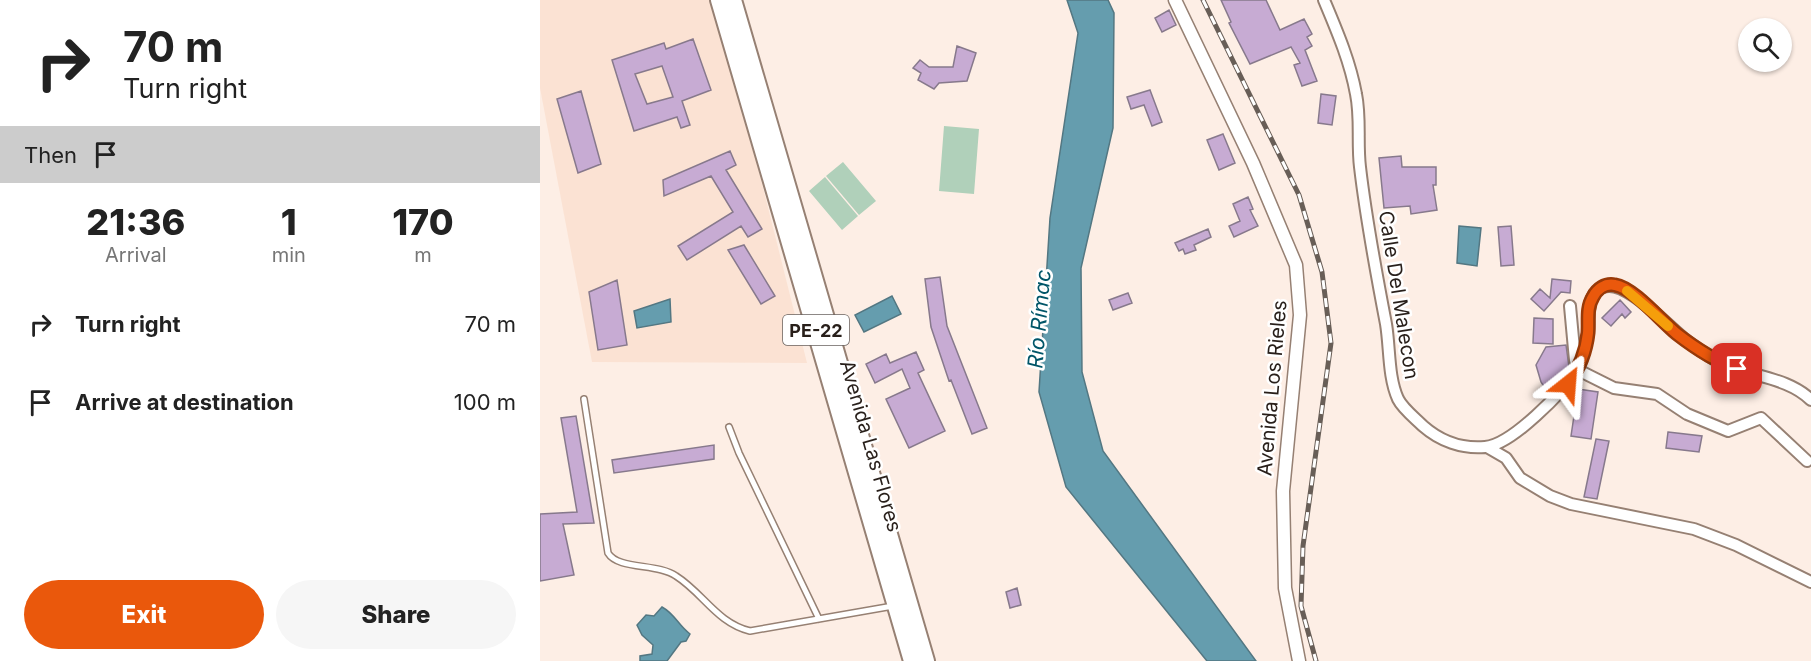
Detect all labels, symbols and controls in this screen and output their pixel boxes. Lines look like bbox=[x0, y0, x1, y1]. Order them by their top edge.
map controls bbox=[1738, 18, 1792, 72]
button: search bbox=[1738, 18, 1792, 72]
text: 70 m bbox=[123, 21, 223, 72]
icon: right bbox=[24, 24, 102, 102]
text: Turn right bbox=[123, 72, 247, 105]
icon: arrive bbox=[89, 138, 122, 171]
text: Then bbox=[24, 142, 77, 168]
text: 21:36 bbox=[86, 200, 185, 244]
text: 1 bbox=[281, 200, 297, 244]
text: 170 bbox=[392, 200, 454, 244]
street label: Calle Del Malecon bbox=[1374, 209, 1424, 381]
text: Arrival bbox=[105, 243, 167, 267]
text: min bbox=[272, 243, 306, 267]
text: m bbox=[414, 243, 432, 267]
water label: Río Rímac bbox=[1022, 269, 1056, 369]
street label: Avenida Los Rieles bbox=[1252, 299, 1292, 477]
icon: right bbox=[24, 308, 57, 341]
text: Turn right bbox=[75, 311, 181, 337]
text: 70 m bbox=[465, 311, 516, 337]
road number: PE-22 bbox=[783, 315, 849, 345]
pin bbox=[1711, 343, 1762, 394]
position arrow bbox=[1536, 352, 1600, 416]
icon: arrive bbox=[1720, 352, 1753, 385]
street label: Avenida Las Flores bbox=[835, 357, 907, 535]
icon: arrive bbox=[24, 386, 57, 419]
text: Arrive at destination bbox=[75, 389, 294, 415]
text: 100 m bbox=[454, 389, 516, 415]
button: Exit bbox=[24, 580, 264, 649]
button: Share bbox=[276, 580, 516, 649]

